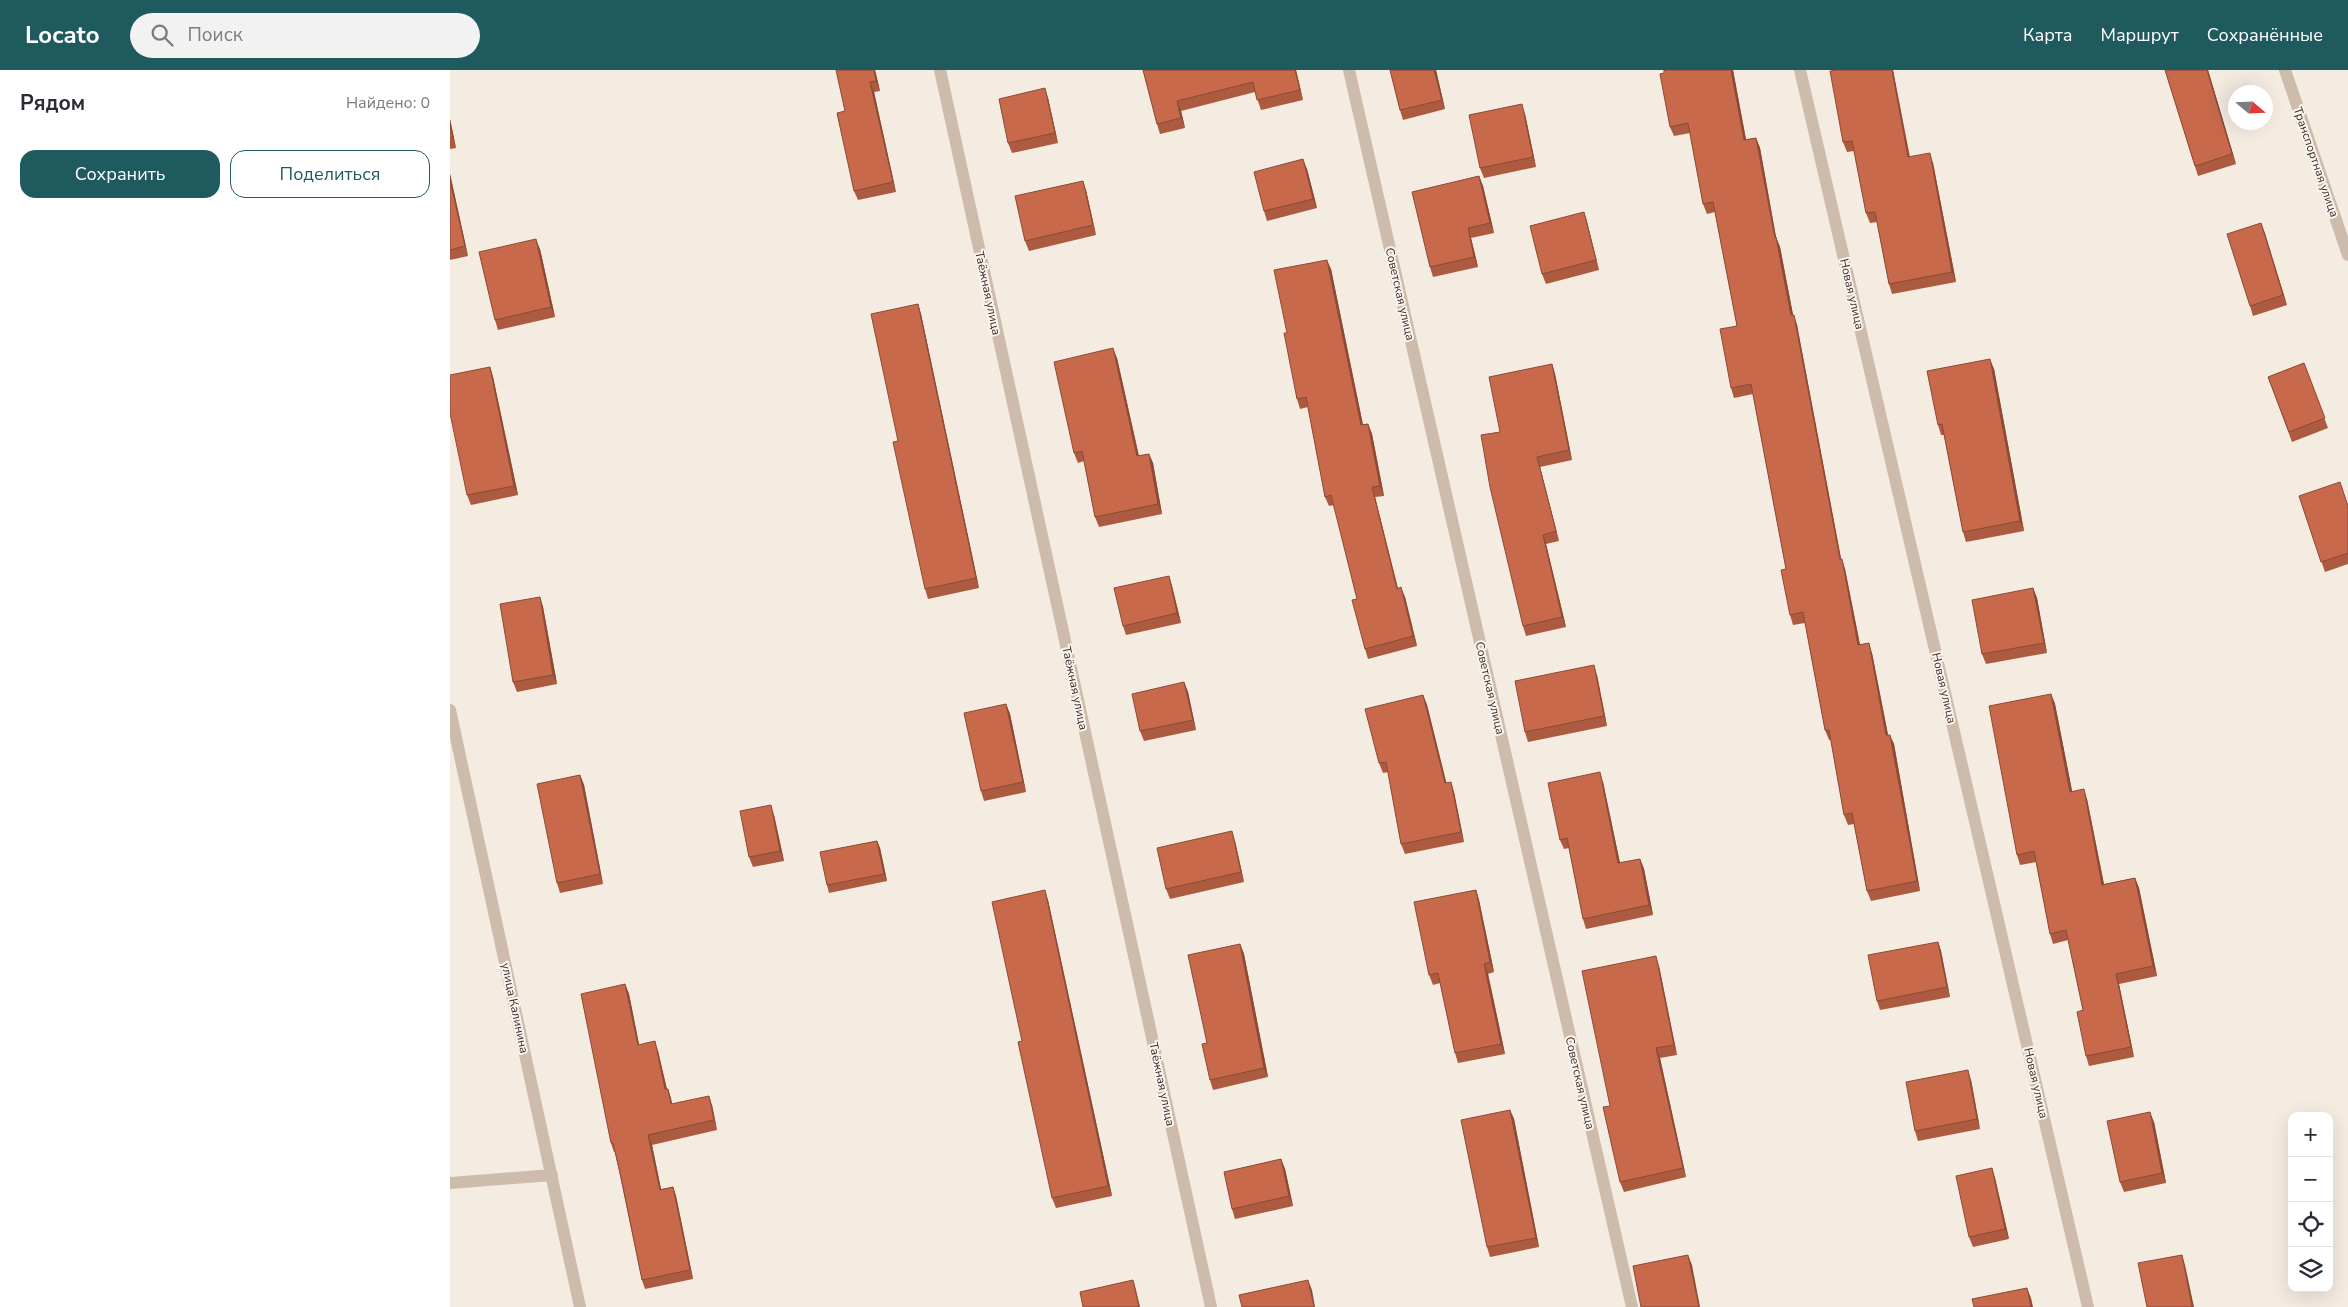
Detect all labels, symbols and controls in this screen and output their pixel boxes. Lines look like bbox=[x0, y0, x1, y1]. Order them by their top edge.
search box bbox=[130, 13, 480, 58]
text: Locato bbox=[25, 19, 100, 51]
icon: search bbox=[148, 21, 176, 49]
text: Поиск bbox=[188, 22, 243, 48]
text: Карта bbox=[2023, 23, 2073, 47]
text: Маршрут bbox=[2101, 23, 2179, 47]
text: Сохранённые bbox=[2207, 23, 2323, 47]
north arrow bbox=[2228, 85, 2273, 130]
text: Рядом bbox=[20, 89, 85, 117]
text: Найдено: 0 bbox=[346, 92, 430, 114]
street label: Транспортная улица bbox=[2290, 105, 2342, 219]
button: Сохранить bbox=[20, 150, 220, 198]
button: Поделиться bbox=[230, 150, 430, 198]
street label: Советская улица bbox=[1382, 246, 1418, 342]
street label: Таёжная улица bbox=[971, 250, 1005, 336]
street label: Новая улица bbox=[1836, 257, 1868, 331]
street label: Советская улица bbox=[1472, 640, 1508, 736]
street label: Таёжная улица bbox=[1058, 645, 1092, 731]
street label: Новая улица bbox=[1928, 651, 1960, 725]
street label: улица Калинина bbox=[498, 961, 532, 1055]
street label: Советская улица bbox=[1562, 1035, 1598, 1131]
street label: Таёжная улица bbox=[1145, 1041, 1179, 1127]
street label: Новая улица bbox=[2020, 1046, 2052, 1120]
map controls bbox=[2288, 1112, 2333, 1292]
button: + bbox=[2288, 1112, 2333, 1157]
button: − bbox=[2288, 1157, 2333, 1202]
button: locate bbox=[2288, 1202, 2333, 1247]
button: layers bbox=[2288, 1247, 2333, 1292]

